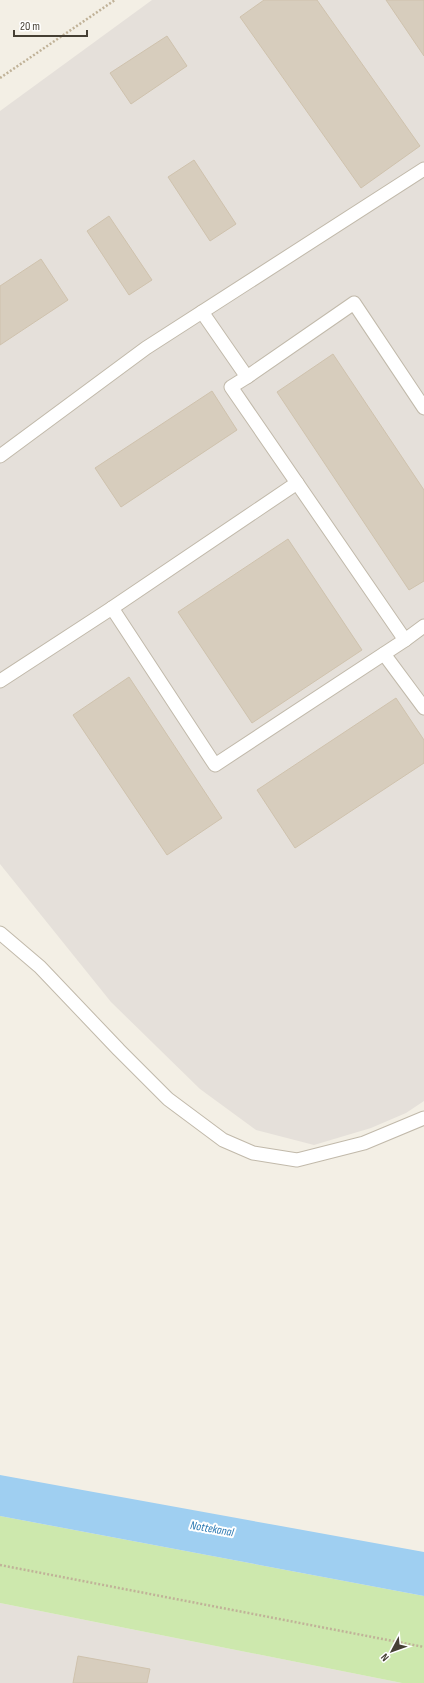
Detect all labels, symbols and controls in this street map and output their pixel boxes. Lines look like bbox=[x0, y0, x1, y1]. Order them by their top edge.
scale bar bbox=[14, 12, 87, 38]
text: 20 m bbox=[20, 19, 40, 34]
water label: Nottekanal bbox=[189, 1518, 236, 1540]
north arrow bbox=[372, 1631, 412, 1671]
text: N bbox=[378, 1651, 392, 1664]

